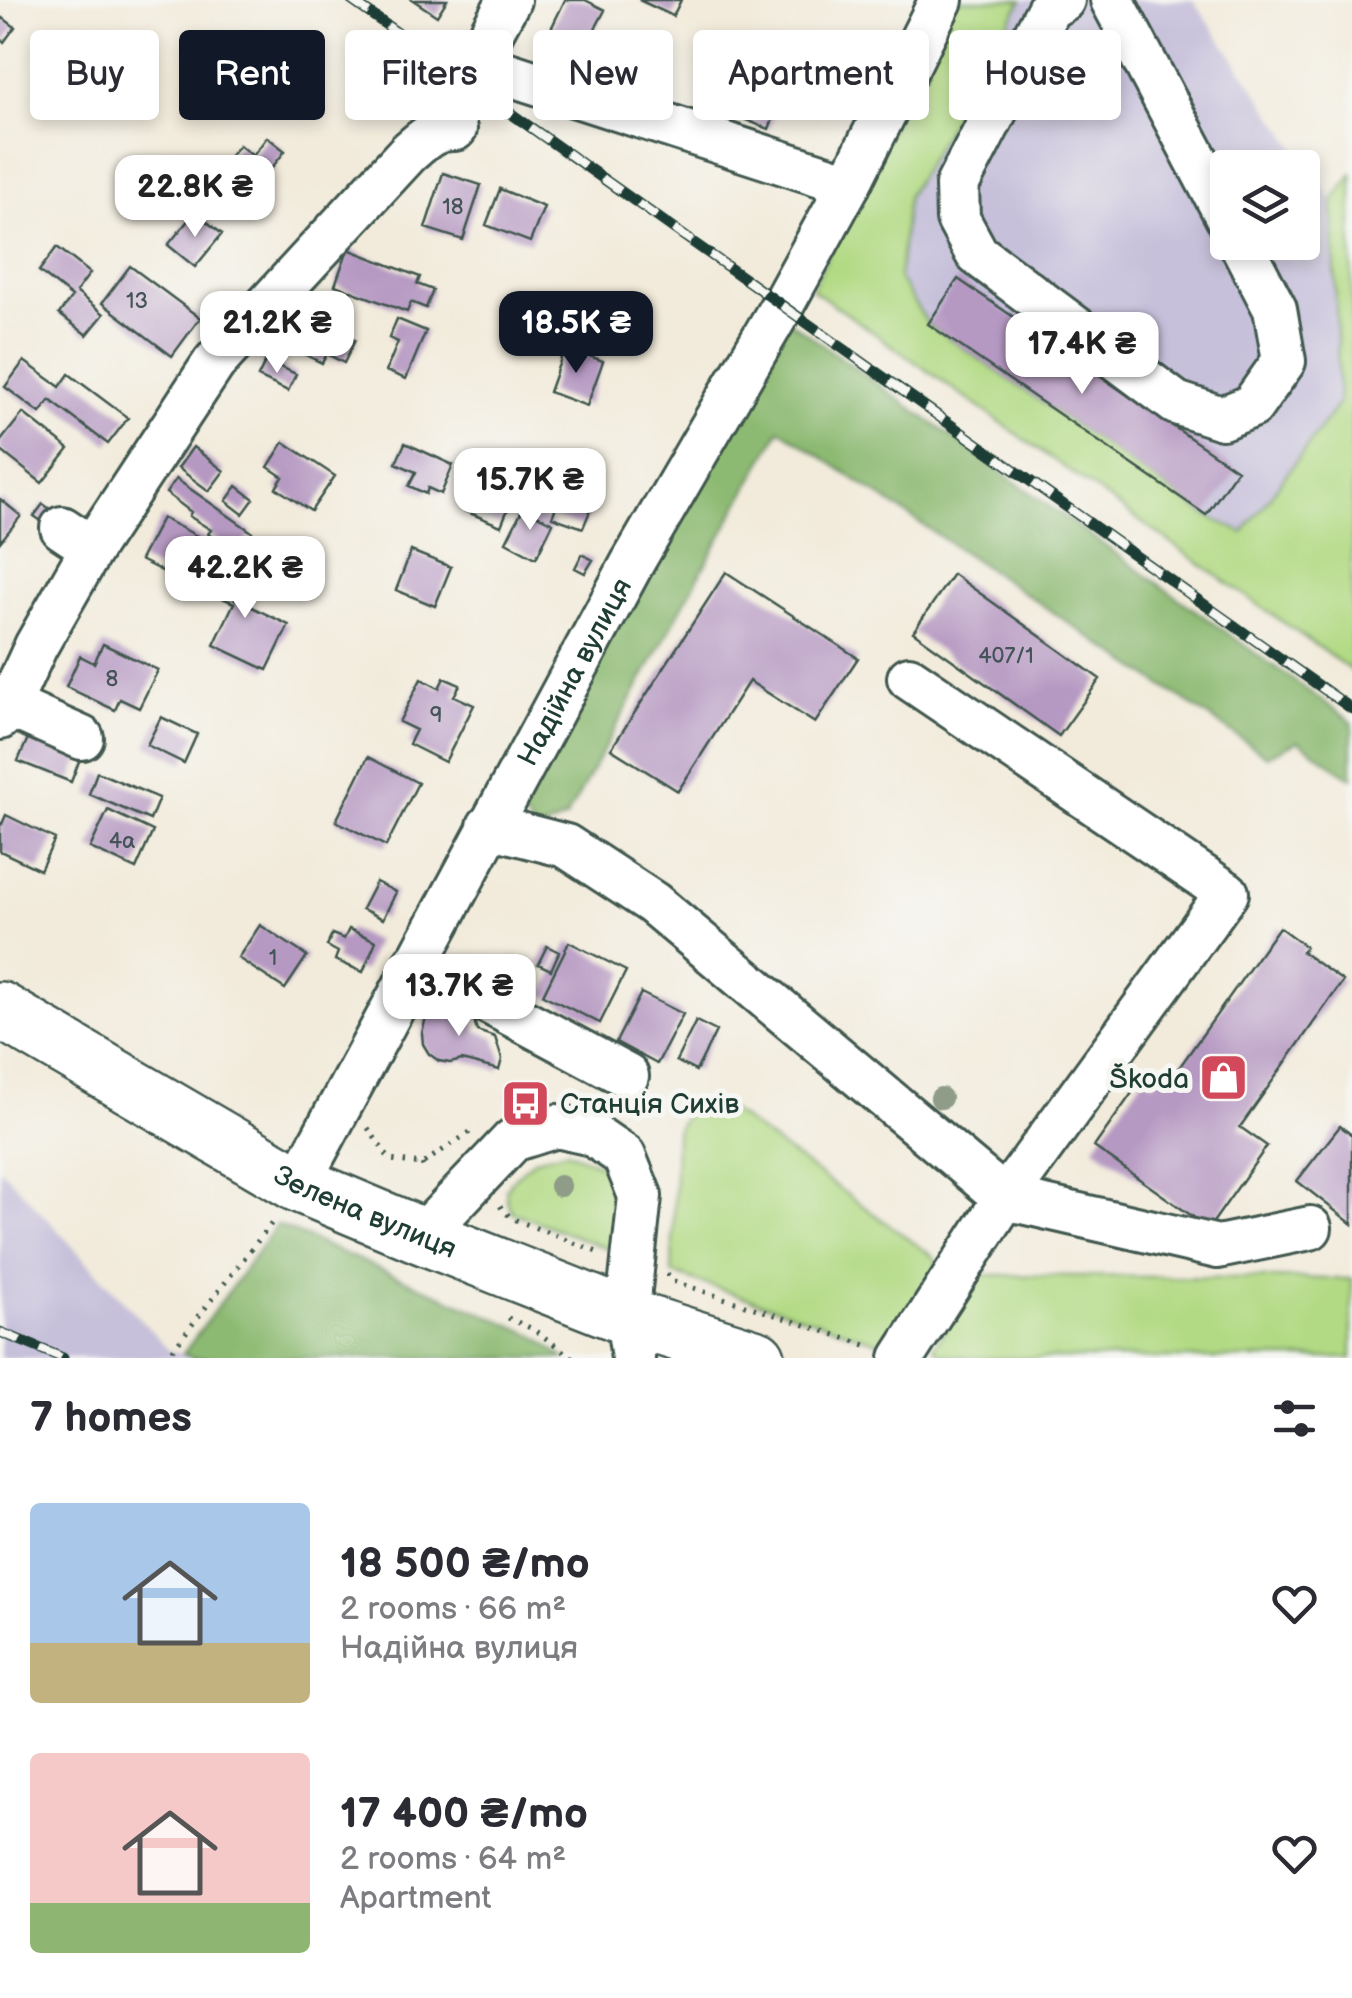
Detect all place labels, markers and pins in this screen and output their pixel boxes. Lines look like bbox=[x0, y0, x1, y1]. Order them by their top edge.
pin: 22.8K ₴ bbox=[103, 155, 287, 240]
pin: 21.2K ₴ bbox=[185, 291, 369, 376]
pin: 18.5K ₴ bbox=[484, 291, 668, 376]
pin: 17.4K ₴ bbox=[990, 312, 1174, 397]
pin: 15.7K ₴ bbox=[438, 448, 622, 533]
pin: 42.2K ₴ bbox=[153, 536, 337, 621]
pin: 13.7K ₴ bbox=[367, 954, 551, 1039]
shop icon: Škoda bbox=[1198, 1052, 1250, 1104]
place label: Škoda bbox=[1109, 1063, 1189, 1096]
bus stop icon: Станція Сихів bbox=[499, 1077, 551, 1129]
place label: Станція Сихів bbox=[560, 1088, 739, 1121]

